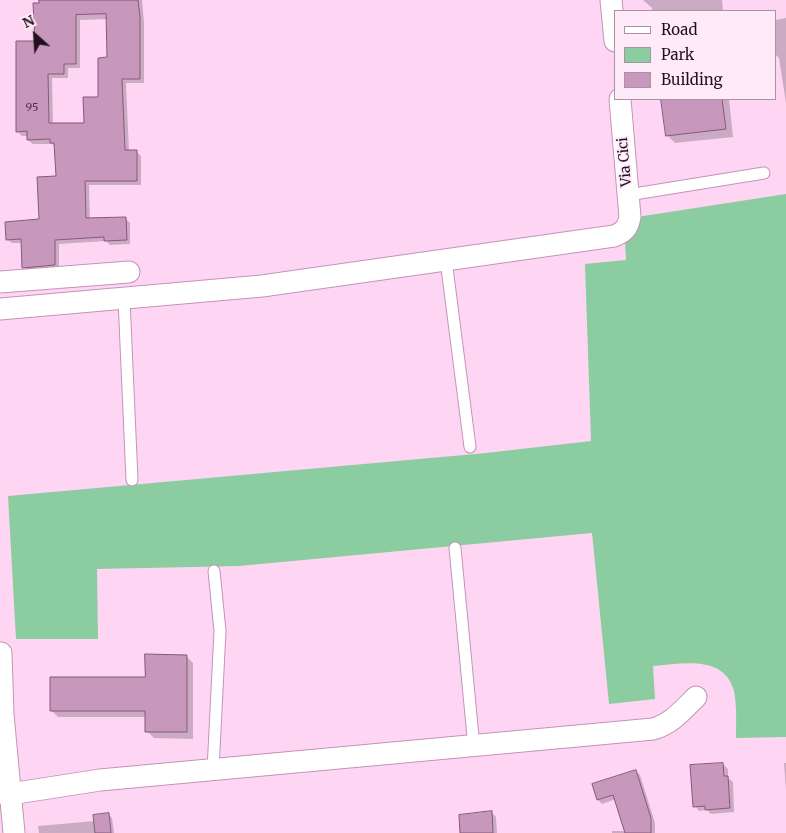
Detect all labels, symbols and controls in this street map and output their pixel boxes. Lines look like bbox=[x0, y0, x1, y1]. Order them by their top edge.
north arrow bbox=[10, 10, 60, 60]
legend bbox=[614, 10, 776, 100]
text: N bbox=[20, 11, 37, 32]
text: Road bbox=[661, 20, 697, 39]
text: Park bbox=[661, 45, 694, 64]
text: Building bbox=[661, 70, 723, 89]
house number: 95 bbox=[26, 101, 38, 115]
street label: Via Cici bbox=[614, 137, 636, 187]

